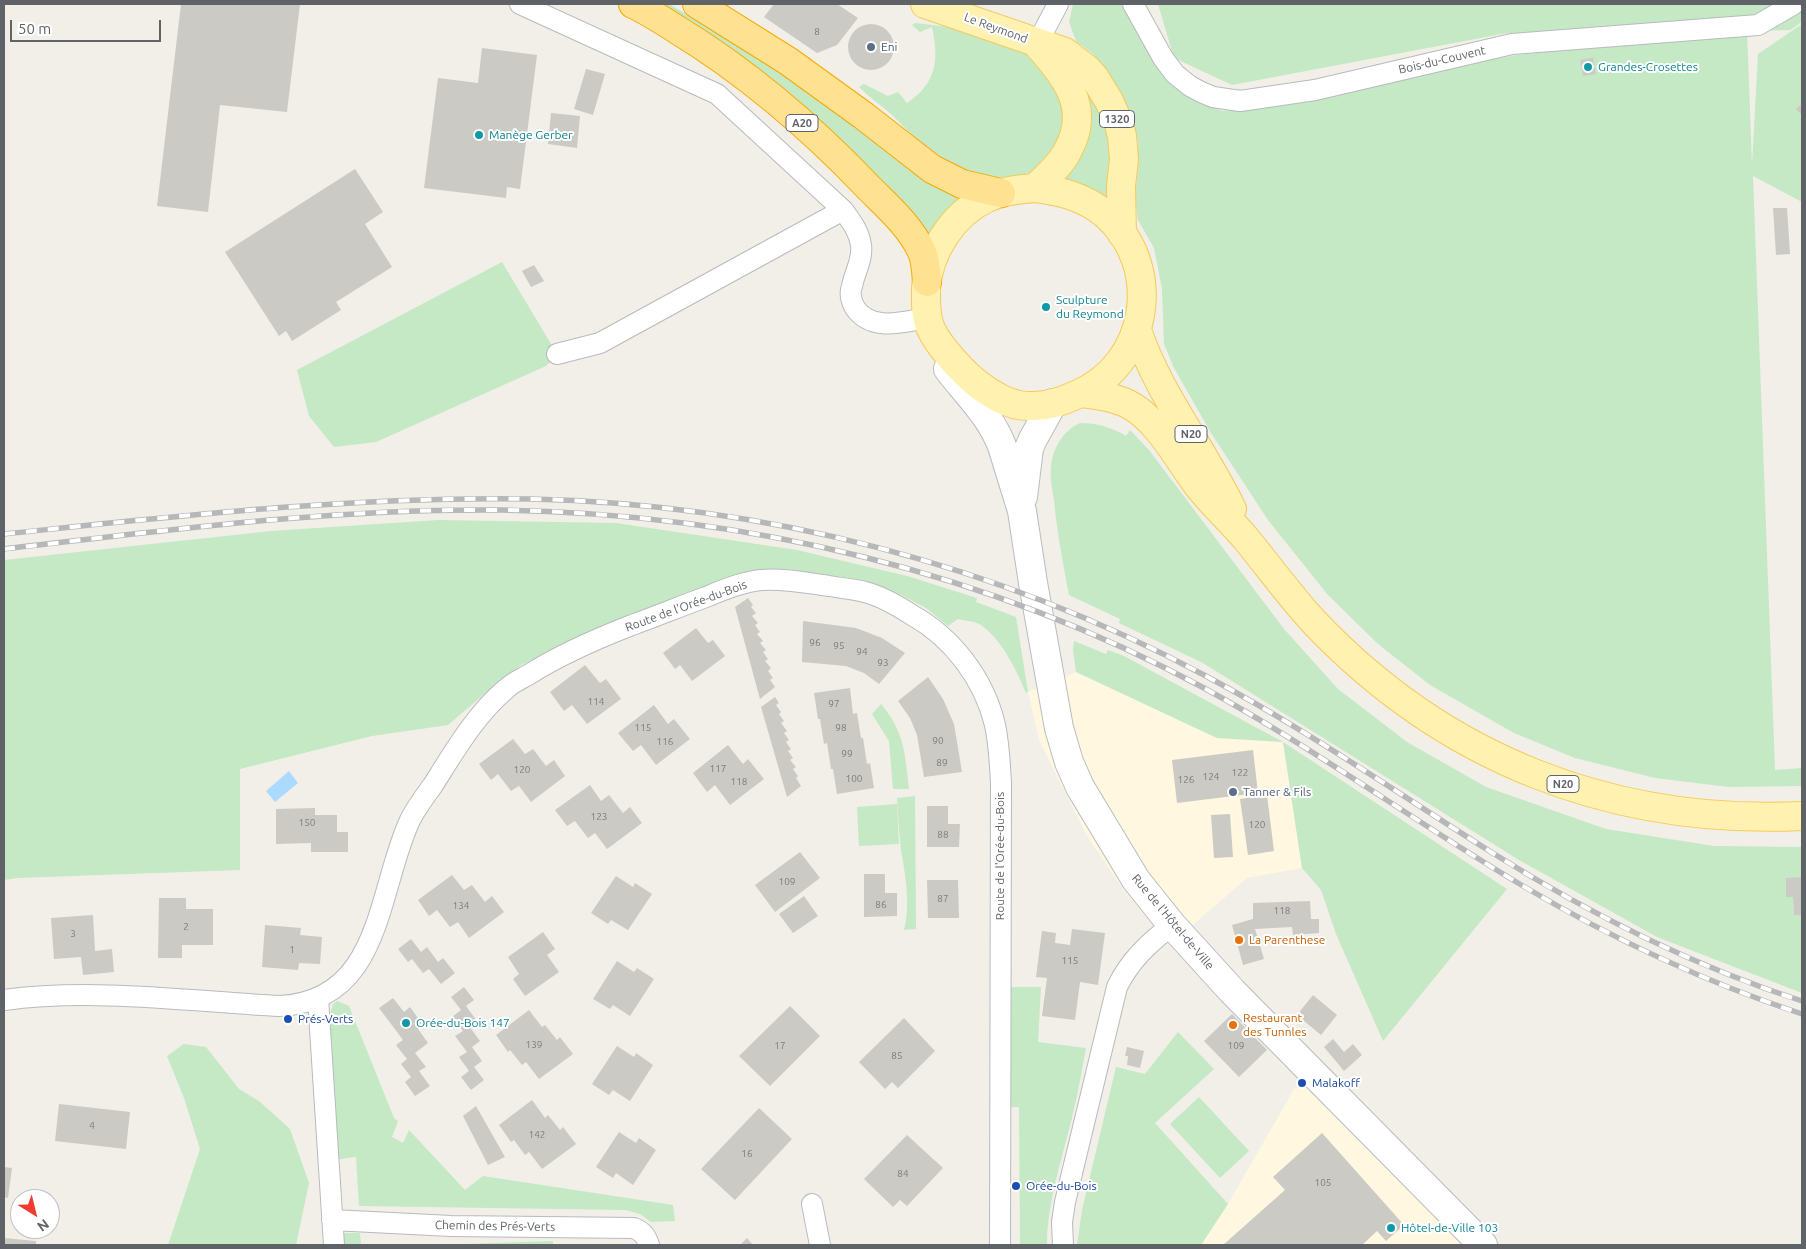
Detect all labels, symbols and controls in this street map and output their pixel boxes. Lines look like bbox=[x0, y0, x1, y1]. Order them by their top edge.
scale bar bbox=[12, 10, 164, 42]
street label: Le Reymond bbox=[962, 10, 1030, 46]
text: 50 m bbox=[18, 20, 51, 37]
house number: 8 bbox=[814, 26, 820, 38]
place label: Eni bbox=[881, 40, 897, 54]
marker: Eni bbox=[865, 41, 877, 53]
street label: Bois-du-Couvent bbox=[1397, 43, 1487, 77]
place label: Grandes-Crosettes bbox=[1598, 60, 1698, 74]
marker: Grandes-Crosettes bbox=[1582, 61, 1594, 73]
road number: 1320 bbox=[1100, 110, 1134, 128]
road number: A20 bbox=[786, 115, 818, 132]
place label: Manège Gerber bbox=[489, 128, 573, 142]
marker: Manège Gerber bbox=[473, 129, 485, 141]
place label: Sculpture du Reymond bbox=[1056, 293, 1124, 321]
marker: Sculpture du Reymond bbox=[1040, 301, 1052, 313]
road number: N20 bbox=[1175, 426, 1207, 442]
street label: Route de l'Orée-du-Bois bbox=[623, 577, 749, 635]
house number: 96 bbox=[809, 637, 821, 649]
house number: 95 bbox=[833, 640, 845, 652]
house number: 94 bbox=[856, 646, 868, 658]
house number: 93 bbox=[877, 657, 889, 669]
house number: 114 bbox=[588, 696, 604, 708]
house number: 97 bbox=[828, 698, 840, 710]
house number: 115 bbox=[635, 722, 651, 734]
house number: 98 bbox=[835, 722, 847, 734]
house number: 90 bbox=[932, 735, 944, 747]
house number: 116 bbox=[657, 736, 673, 748]
house number: 99 bbox=[841, 748, 853, 760]
house number: 89 bbox=[936, 757, 948, 769]
house number: 117 bbox=[710, 763, 726, 775]
house number: 120 bbox=[514, 764, 530, 776]
house number: 122 bbox=[1232, 767, 1248, 779]
house number: 124 bbox=[1203, 771, 1219, 783]
house number: 100 bbox=[846, 773, 862, 785]
house number: 126 bbox=[1178, 774, 1194, 786]
house number: 118 bbox=[731, 776, 747, 788]
road number: N20 bbox=[1547, 776, 1579, 792]
place label: Tanner & Fils bbox=[1243, 785, 1311, 799]
marker: Tanner & Fils bbox=[1227, 786, 1239, 798]
street label: Route de l'Orée-du-Bois bbox=[993, 792, 1007, 920]
house number: 123 bbox=[591, 811, 607, 823]
house number: 150 bbox=[299, 817, 315, 829]
house number: 120 bbox=[1249, 819, 1265, 831]
house number: 88 bbox=[937, 829, 949, 841]
street label: Rue de l'Hôtel-de-Ville bbox=[1129, 871, 1217, 973]
house number: 109 bbox=[779, 876, 795, 888]
house number: 87 bbox=[937, 893, 949, 905]
house number: 86 bbox=[875, 899, 887, 911]
house number: 134 bbox=[453, 900, 469, 912]
house number: 118 bbox=[1274, 905, 1290, 917]
house number: 2 bbox=[183, 921, 189, 933]
house number: 3 bbox=[70, 928, 76, 940]
place label: La Parenthese bbox=[1249, 933, 1325, 947]
marker: La Parenthese bbox=[1233, 934, 1245, 946]
house number: 1 bbox=[289, 944, 295, 956]
house number: 115 bbox=[1062, 955, 1078, 967]
place label: Restaurant des Tunnles bbox=[1243, 1011, 1306, 1039]
place label: Prés-Verts bbox=[298, 1012, 353, 1026]
marker: Prés-Verts bbox=[282, 1013, 294, 1025]
place label: Orée-du-Bois 147 bbox=[416, 1016, 510, 1030]
marker: Orée-du-Bois 147 bbox=[400, 1017, 412, 1029]
marker: Restaurant des Tunnles bbox=[1227, 1019, 1239, 1031]
house number: 139 bbox=[526, 1039, 542, 1051]
house number: 17 bbox=[774, 1040, 786, 1052]
house number: 109 bbox=[1228, 1040, 1244, 1052]
house number: 85 bbox=[891, 1050, 903, 1062]
place label: Malakoff bbox=[1312, 1076, 1360, 1090]
marker: Malakoff bbox=[1296, 1077, 1308, 1089]
house number: 4 bbox=[89, 1120, 95, 1132]
house number: 142 bbox=[529, 1129, 545, 1141]
house number: 16 bbox=[741, 1148, 753, 1160]
house number: 84 bbox=[897, 1168, 909, 1180]
house number: 105 bbox=[1315, 1177, 1331, 1189]
place label: Orée-du-Bois bbox=[1026, 1179, 1097, 1193]
marker: Orée-du-Bois bbox=[1010, 1180, 1022, 1192]
north arrow bbox=[10, 1189, 60, 1239]
text: N bbox=[34, 1216, 52, 1235]
street label: Chemin des Prés-Verts bbox=[435, 1218, 555, 1234]
place label: Hôtel-de-Ville 103 bbox=[1401, 1221, 1498, 1235]
marker: Hôtel-de-Ville 103 bbox=[1385, 1222, 1397, 1234]

